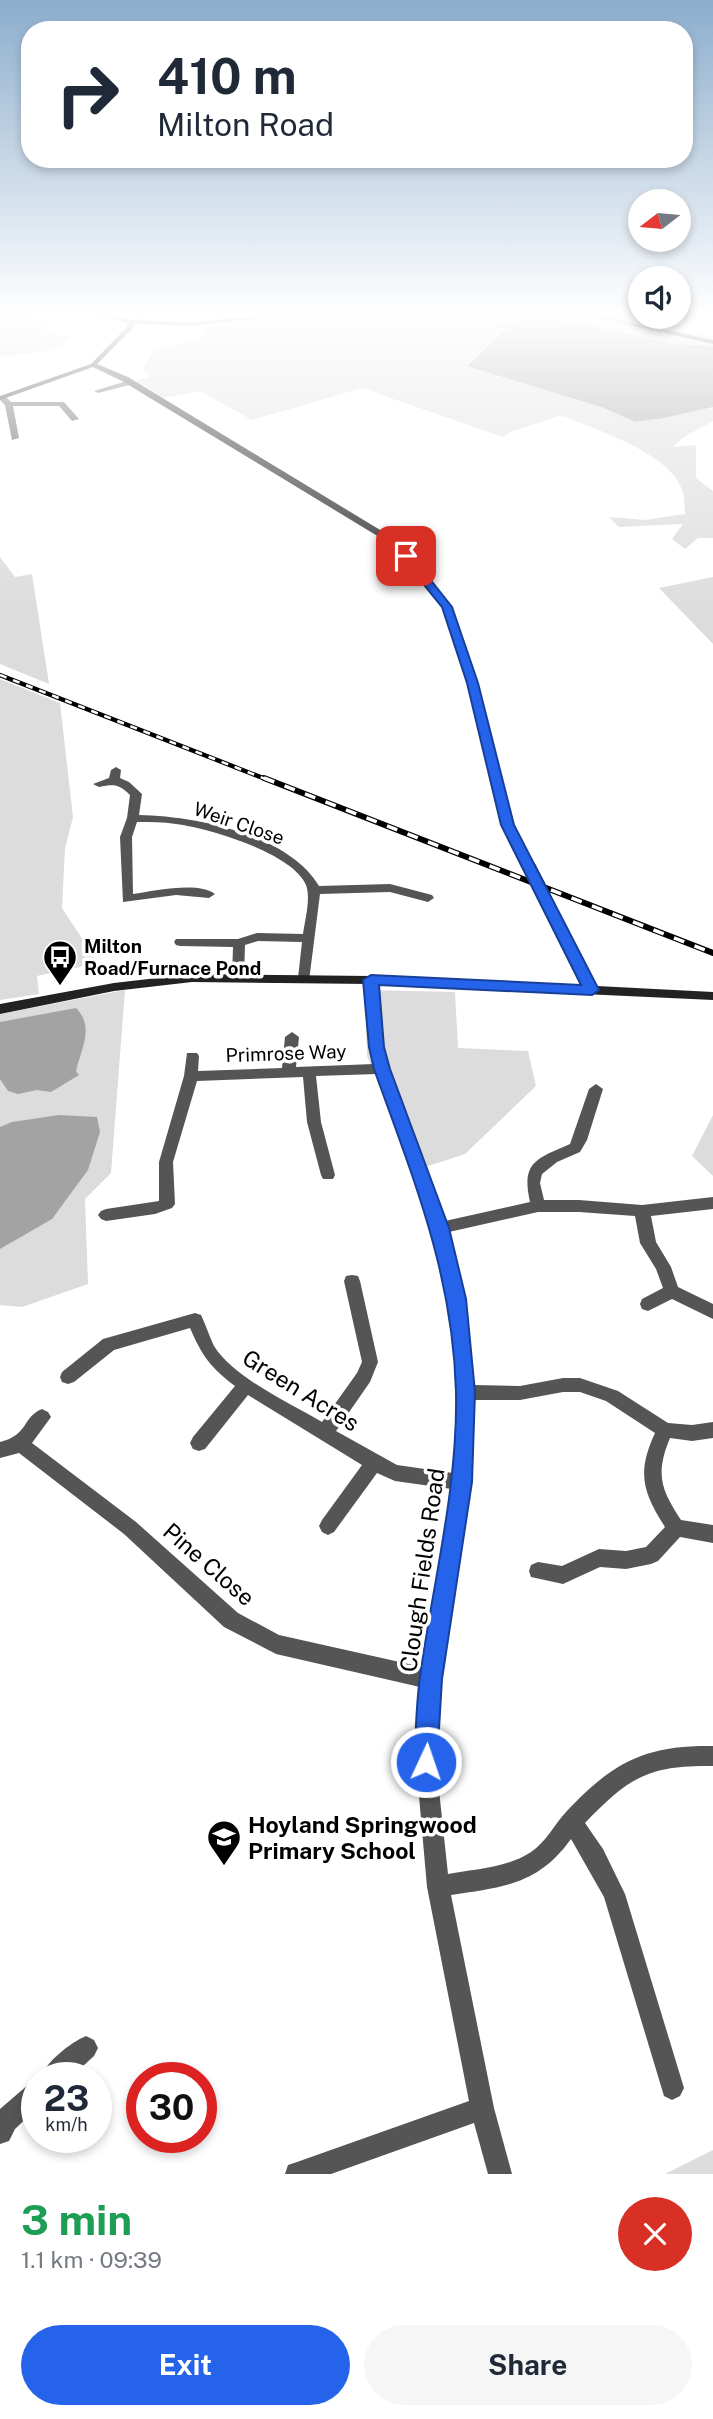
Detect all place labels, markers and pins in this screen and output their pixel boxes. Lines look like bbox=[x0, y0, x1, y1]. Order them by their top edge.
pin bbox=[376, 526, 436, 586]
place label: Milton Road/Furnace Pond bbox=[84, 935, 261, 979]
bus stop icon: Milton Road/Furnace Pond bbox=[41, 938, 79, 987]
place label: Hoyland Springwood Primary School bbox=[248, 1811, 477, 1864]
school or university icon: Hoyland Springwood Primary School bbox=[205, 1818, 243, 1867]

